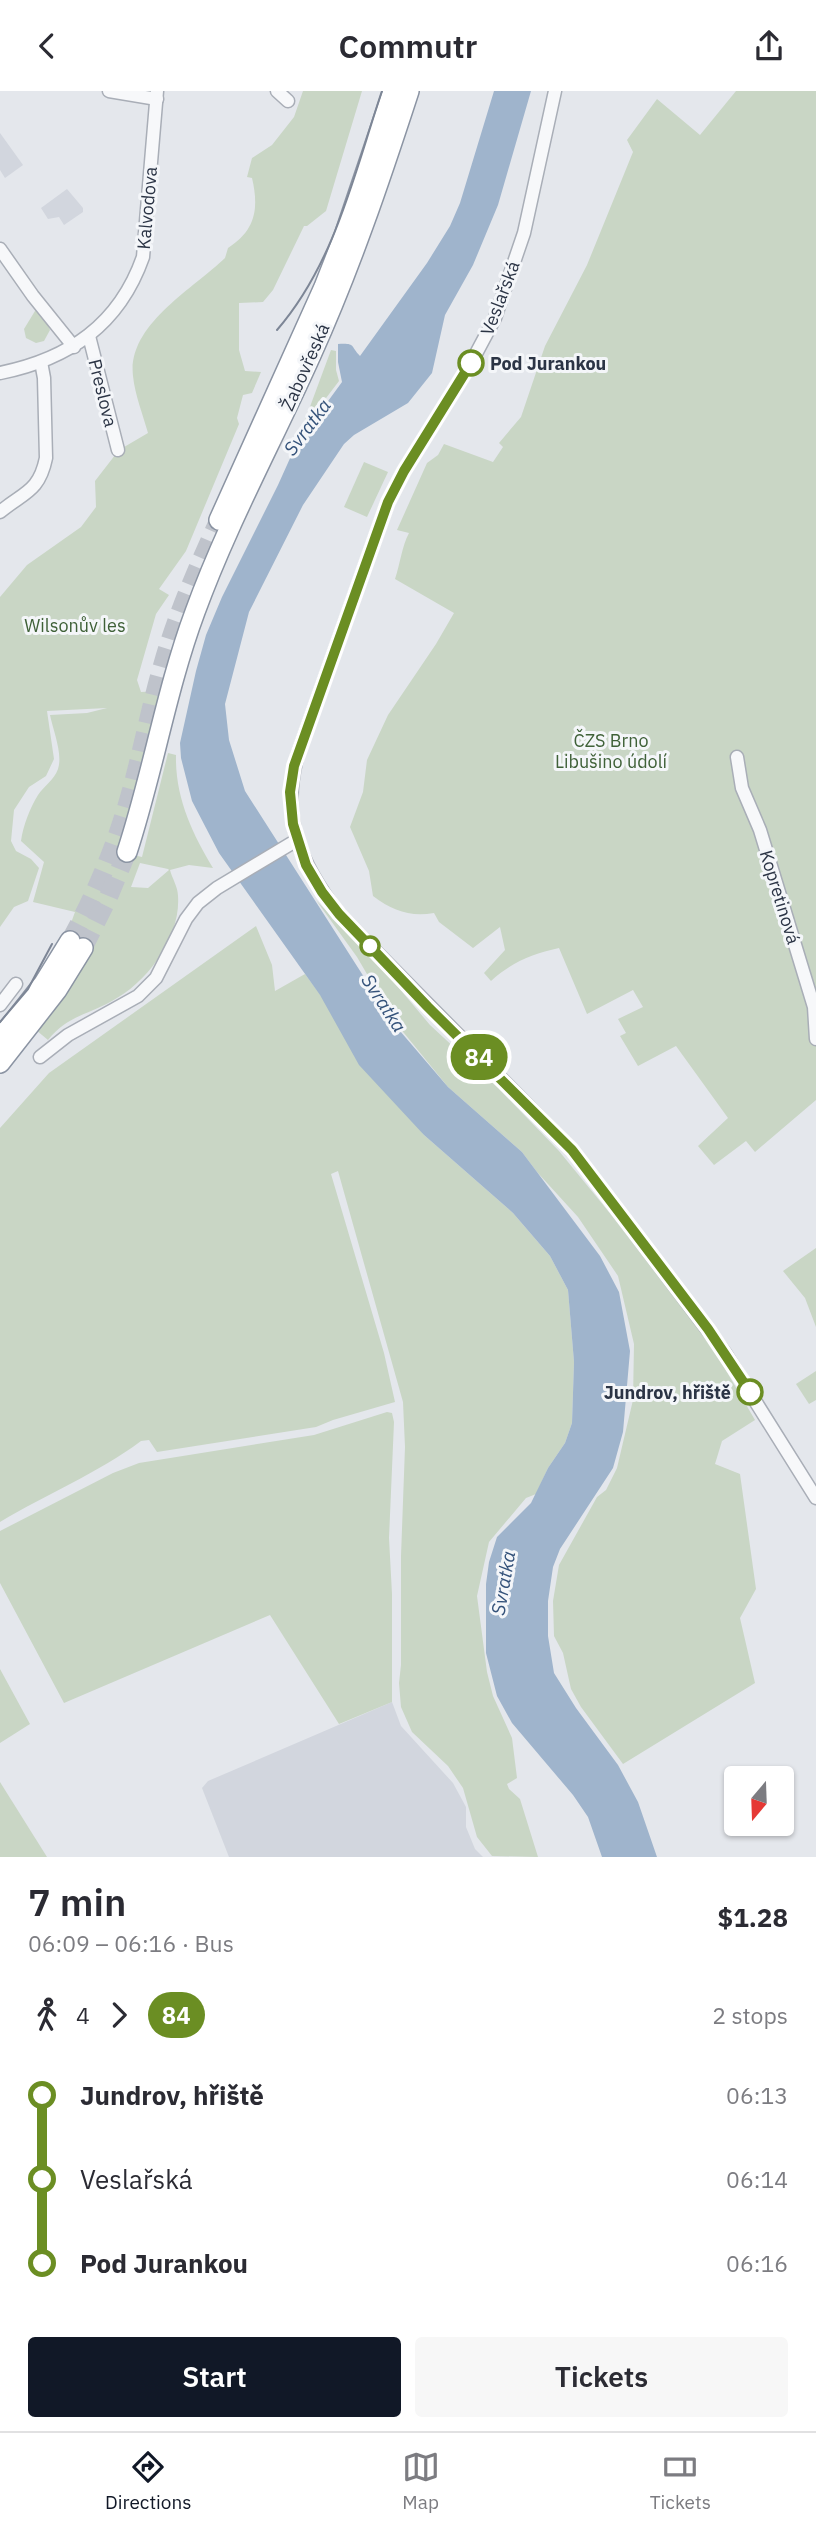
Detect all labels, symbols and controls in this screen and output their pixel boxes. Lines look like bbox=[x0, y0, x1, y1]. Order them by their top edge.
text: Commutr bbox=[339, 25, 477, 67]
icon: back bbox=[28, 27, 66, 65]
icon: share bbox=[750, 27, 788, 65]
street label: Kalvodova bbox=[132, 165, 162, 250]
street label: Veslařská bbox=[475, 257, 525, 339]
street label: Žabovřeská bbox=[275, 319, 335, 414]
marker: Pod Jurankou bbox=[458, 350, 484, 376]
place label: Pod Jurankou bbox=[490, 352, 606, 375]
street label: Preslova bbox=[83, 357, 123, 430]
water label: Svratka bbox=[278, 394, 336, 460]
park label: Wilsonův les bbox=[24, 614, 126, 637]
park label: ČZS Brno Libušino údolí bbox=[555, 728, 668, 773]
street label: Kopretinová bbox=[755, 847, 805, 947]
unlabelled marker bbox=[360, 936, 380, 956]
water label: Svratka bbox=[356, 969, 412, 1037]
line badge: 84 bbox=[448, 1034, 510, 1080]
text: 84 bbox=[465, 1041, 493, 1073]
marker: Jundrov, hřiště bbox=[737, 1379, 763, 1405]
place label: Jundrov, hřiště bbox=[604, 1381, 731, 1404]
water label: Svratka bbox=[486, 1549, 520, 1617]
north arrow bbox=[724, 1766, 794, 1836]
map controls bbox=[724, 1766, 794, 1836]
text: 7 min bbox=[28, 1877, 126, 1926]
text: $1.28 bbox=[718, 1900, 788, 1934]
text: 06:09 – 06:16 · Bus bbox=[28, 1928, 234, 1958]
icon: walk bbox=[28, 1996, 66, 2034]
icon: forward bbox=[100, 1996, 138, 2034]
text: 84 bbox=[162, 1999, 191, 2031]
text: 4 bbox=[76, 2000, 90, 2030]
text: 2 stops bbox=[712, 2000, 788, 2030]
text: Jundrov, hřiště bbox=[80, 2078, 264, 2112]
text: 06:13 bbox=[726, 2080, 788, 2110]
text: Veslařská bbox=[80, 2162, 193, 2196]
text: 06:14 bbox=[726, 2164, 788, 2194]
text: Pod Jurankou bbox=[80, 2246, 248, 2280]
text: 06:16 bbox=[726, 2248, 788, 2278]
button: Start bbox=[28, 2337, 401, 2417]
button: Tickets bbox=[415, 2337, 788, 2417]
tab: Directions bbox=[105, 2448, 192, 2514]
tab: Map bbox=[402, 2448, 440, 2514]
tab: Tickets bbox=[650, 2448, 711, 2514]

